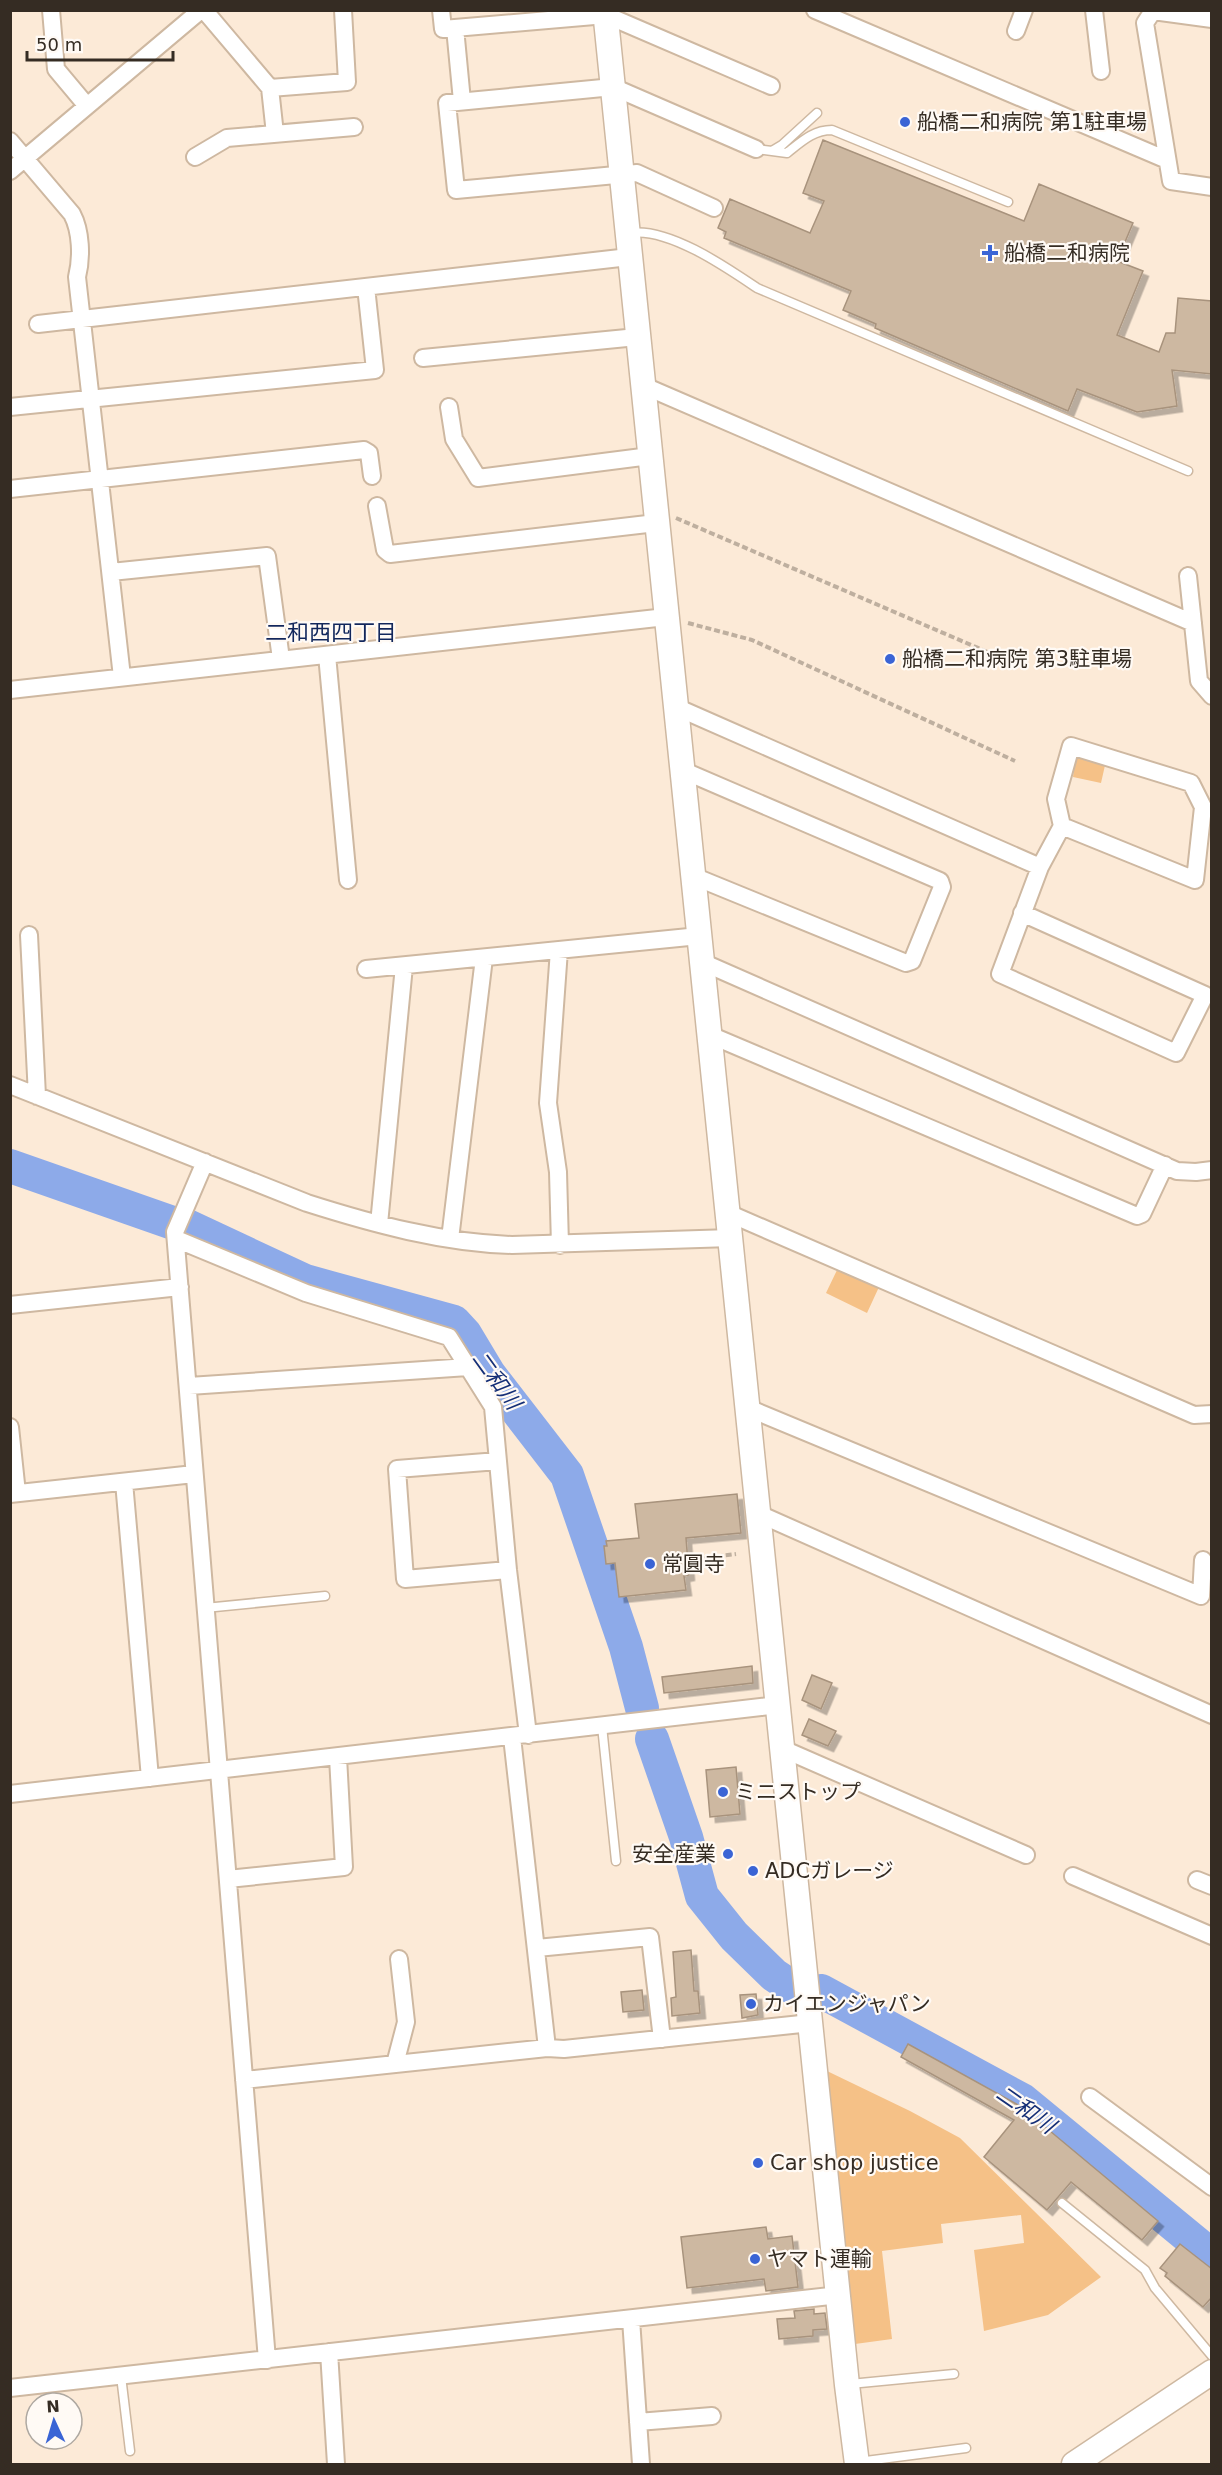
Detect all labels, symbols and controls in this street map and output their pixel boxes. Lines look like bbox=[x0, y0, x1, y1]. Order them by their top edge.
scale bar bbox=[27, 24, 172, 62]
text: 50 m bbox=[36, 34, 82, 55]
place label: 船橋二和病院 第1駐車場 bbox=[917, 110, 1147, 134]
marker: 船橋二和病院 第1駐車場 bbox=[898, 115, 912, 129]
place label: 船橋二和病院 bbox=[1004, 241, 1130, 265]
marker: 船橋二和病院 bbox=[981, 244, 999, 262]
district label: 二和西四丁目 bbox=[265, 620, 397, 645]
place label: 船橋二和病院 第3駐車場 bbox=[902, 647, 1132, 671]
marker: 船橋二和病院 第3駐車場 bbox=[883, 652, 897, 666]
water label: 二和川 bbox=[467, 1346, 527, 1416]
place label: 常圓寺 bbox=[662, 1552, 725, 1576]
marker: 常圓寺 bbox=[643, 1557, 657, 1571]
place label: ミニストップ bbox=[735, 1780, 861, 1804]
marker: ミニストップ bbox=[716, 1785, 730, 1799]
place label: 安全産業 bbox=[632, 1842, 716, 1866]
marker: 安全産業 bbox=[721, 1847, 735, 1861]
place label: ADCガレージ bbox=[765, 1859, 894, 1883]
marker: ADCガレージ bbox=[746, 1864, 760, 1878]
place label: カイエンジャパン bbox=[763, 1992, 931, 2016]
marker: カイエンジャパン bbox=[744, 1997, 758, 2011]
water label: 二和川 bbox=[992, 2080, 1062, 2140]
place label: Car shop justice bbox=[770, 2151, 939, 2175]
marker: Car shop justice bbox=[751, 2156, 765, 2170]
place label: ヤマト運輸 bbox=[767, 2247, 872, 2271]
marker: ヤマト運輸 bbox=[748, 2252, 762, 2266]
north arrow bbox=[24, 2391, 84, 2451]
text: N bbox=[46, 2397, 60, 2416]

